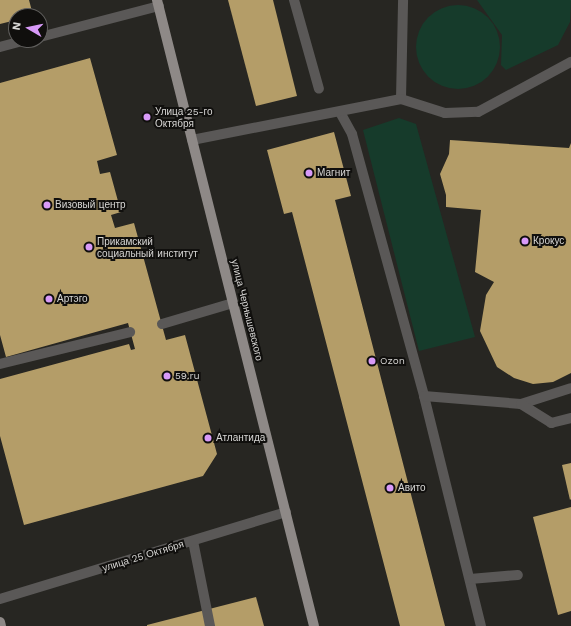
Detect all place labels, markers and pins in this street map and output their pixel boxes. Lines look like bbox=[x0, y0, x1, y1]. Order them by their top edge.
place label: Улица 25-го Октября bbox=[155, 105, 213, 128]
marker: Улица 25-го Октября bbox=[142, 112, 152, 122]
place label: Магнит bbox=[317, 167, 350, 179]
marker: Магнит bbox=[304, 168, 314, 178]
place label: Визовый центр bbox=[55, 199, 126, 211]
marker: Визовый центр bbox=[42, 200, 52, 210]
place label: Прикамский социальный институт bbox=[97, 235, 198, 258]
place label: Крокус bbox=[533, 235, 564, 247]
marker: Крокус bbox=[520, 236, 530, 246]
marker: Прикамский социальный институт bbox=[84, 242, 94, 252]
place label: Артэго bbox=[57, 293, 88, 305]
marker: Артэго bbox=[44, 294, 54, 304]
place label: Ozon bbox=[380, 355, 405, 367]
marker: Ozon bbox=[367, 356, 377, 366]
place label: 59.ru bbox=[175, 370, 200, 382]
marker: 59.ru bbox=[162, 371, 172, 381]
place label: Атлантида bbox=[216, 432, 265, 444]
marker: Атлантида bbox=[203, 433, 213, 443]
place label: Авито bbox=[398, 482, 426, 494]
marker: Авито bbox=[385, 483, 395, 493]

